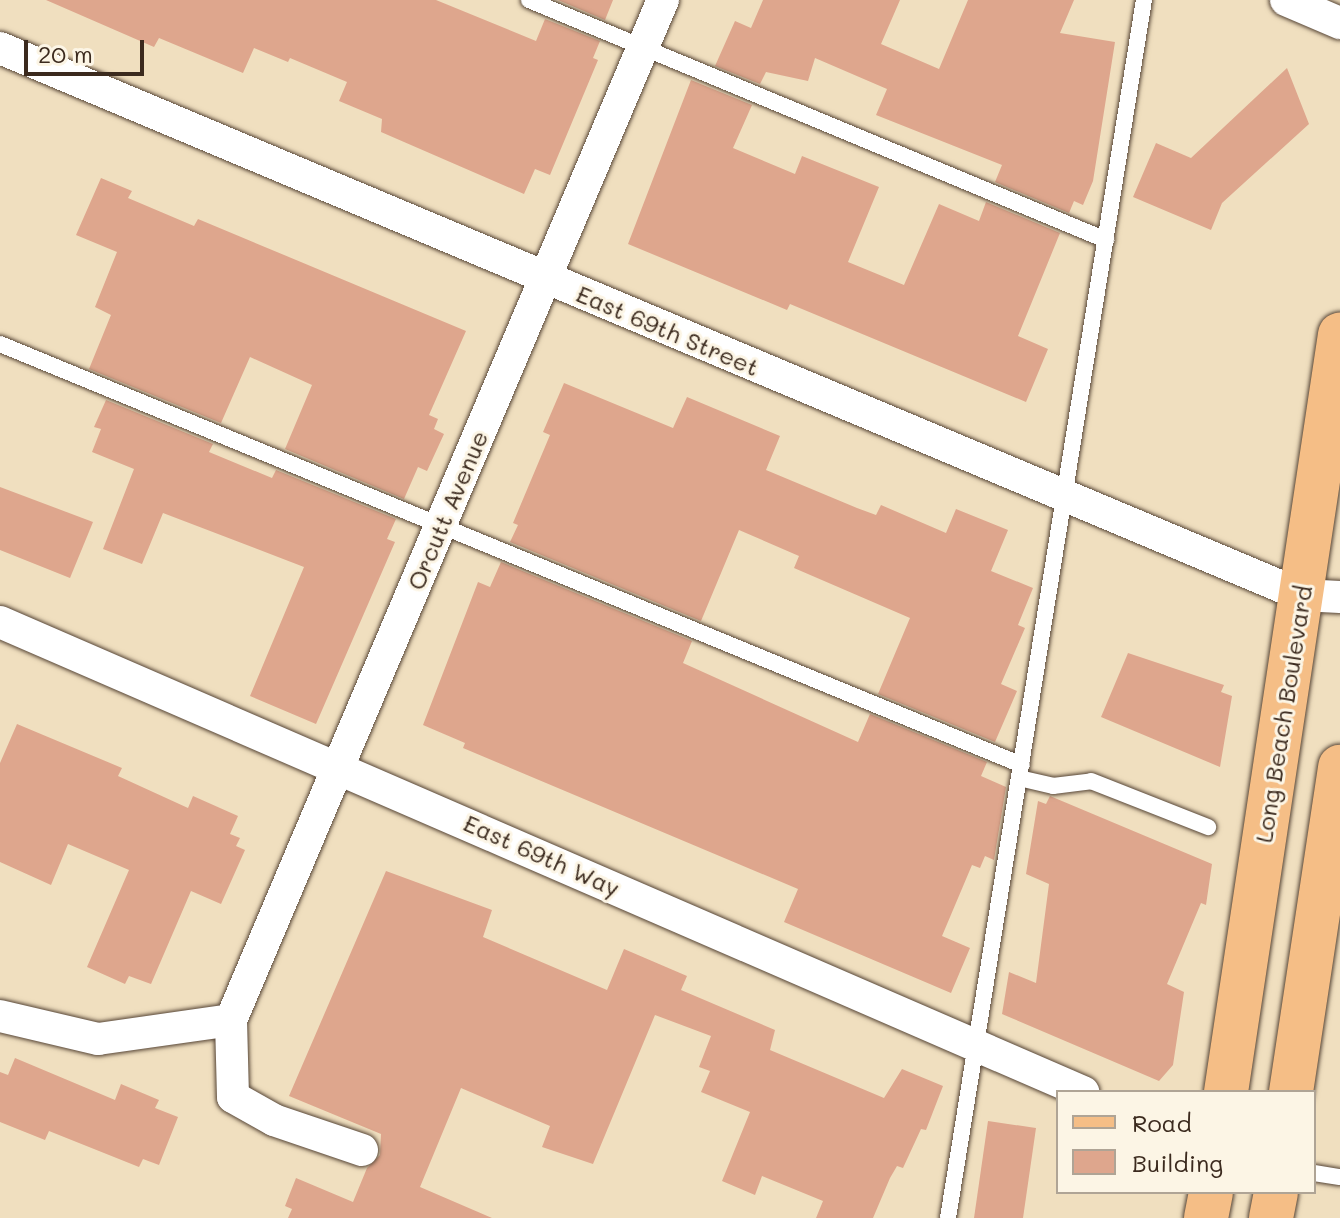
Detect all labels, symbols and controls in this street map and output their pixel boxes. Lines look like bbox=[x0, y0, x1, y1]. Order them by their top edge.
scale bar bbox=[28, 24, 148, 74]
text: 20 m bbox=[38, 38, 93, 69]
street label: East 69th Street bbox=[572, 279, 764, 381]
street label: Orcutt Avenue bbox=[401, 426, 493, 594]
street label: Long Beach Boulevard bbox=[1248, 583, 1318, 845]
street label: East 69th Way bbox=[460, 808, 624, 902]
legend bbox=[1056, 1090, 1316, 1194]
text: Road bbox=[1132, 1107, 1192, 1138]
text: Building bbox=[1132, 1147, 1223, 1178]

